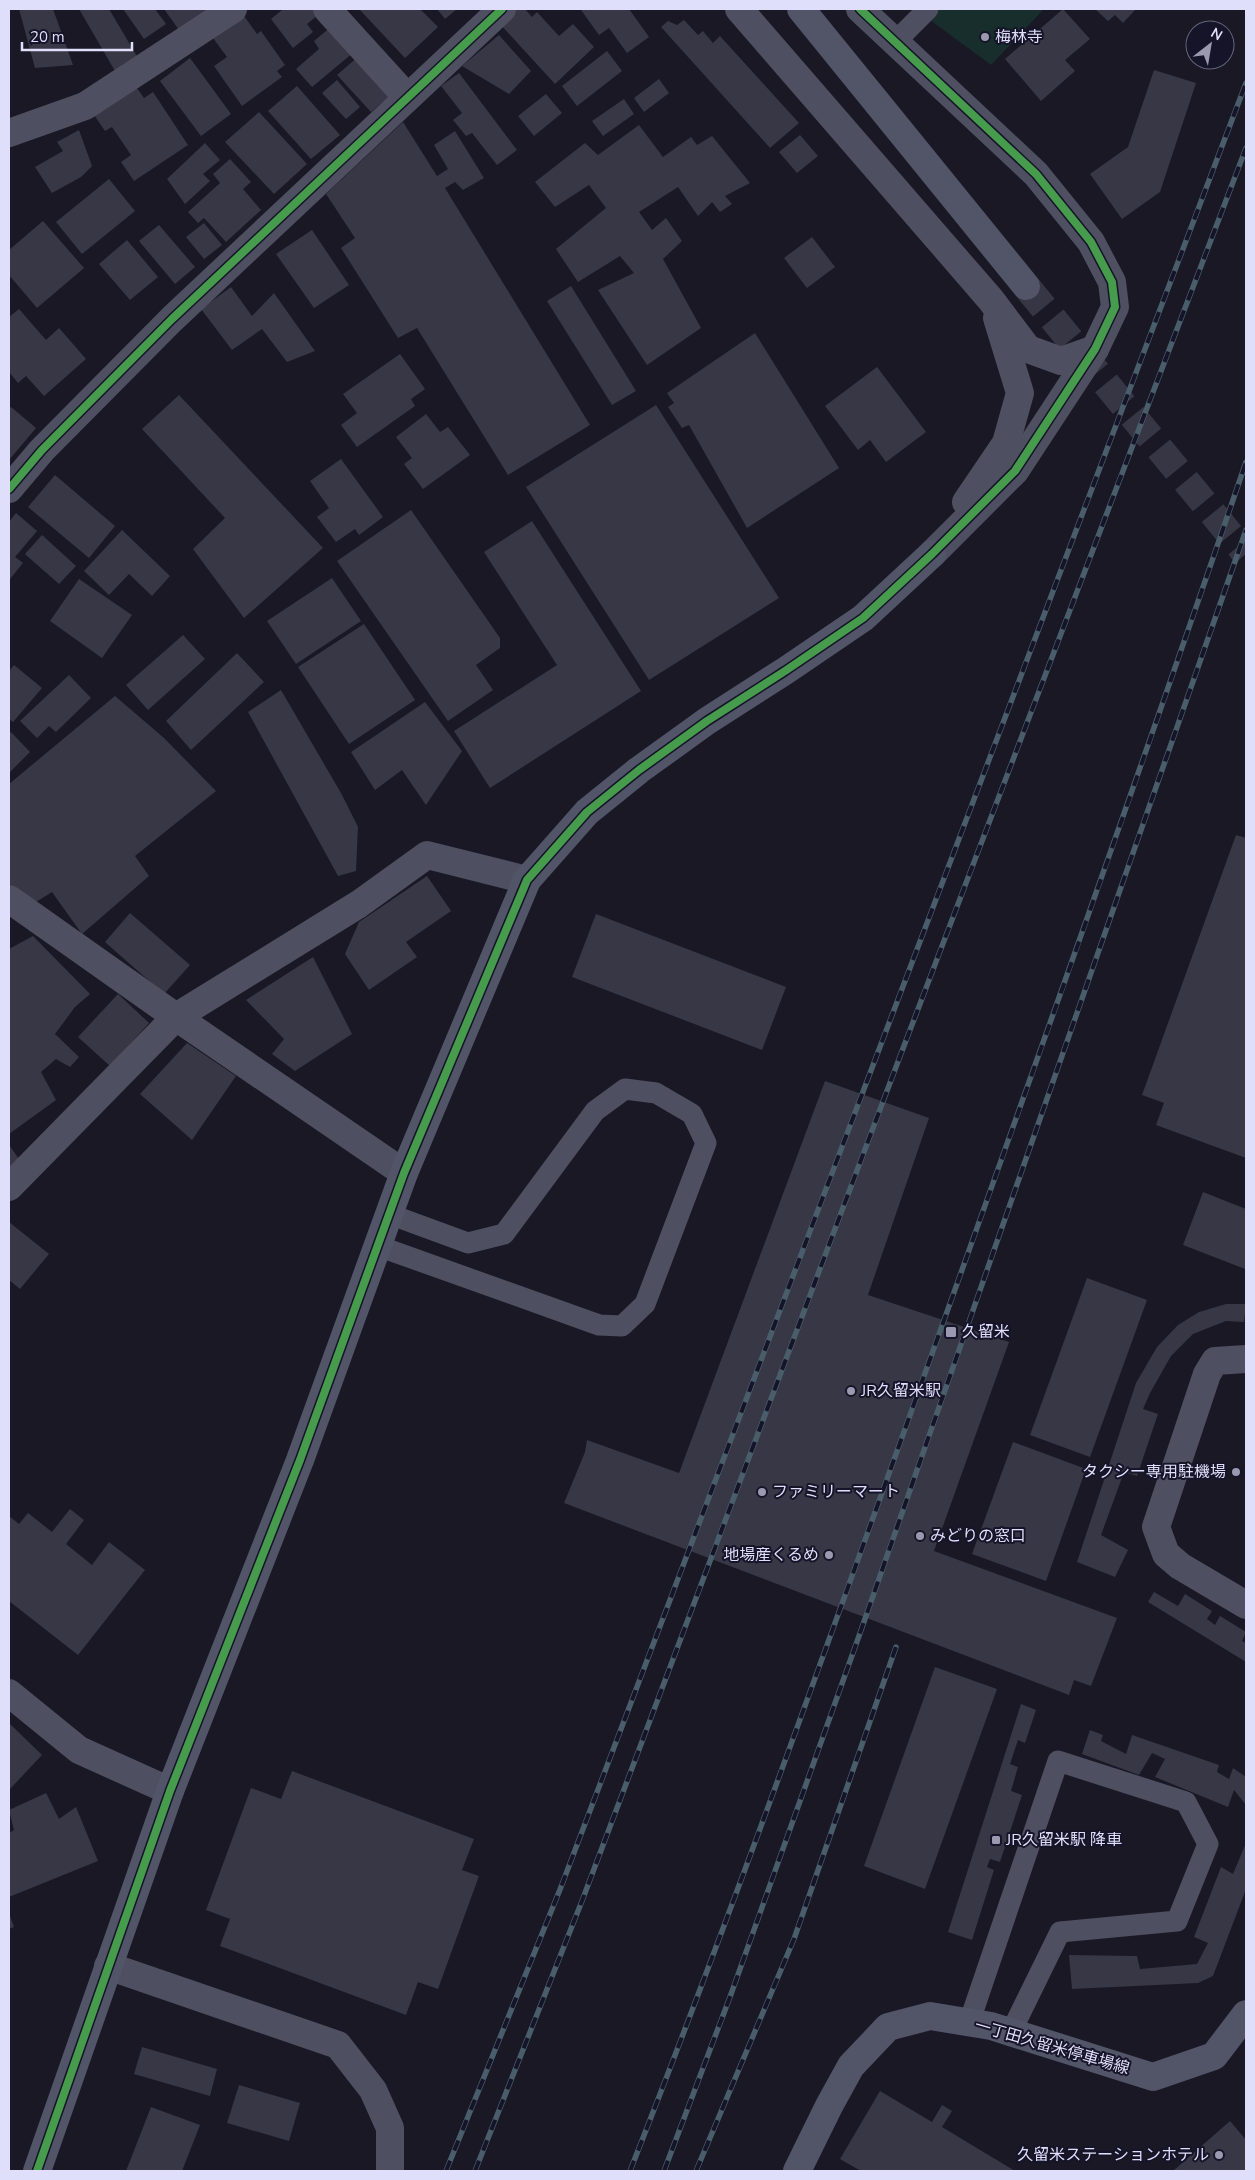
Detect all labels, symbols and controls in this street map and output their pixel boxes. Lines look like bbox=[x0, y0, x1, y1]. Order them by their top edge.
scale bar bbox=[22, 20, 132, 52]
north arrow bbox=[1185, 20, 1235, 70]
text: N bbox=[1207, 23, 1226, 45]
place label: 梅林寺 bbox=[995, 26, 1043, 48]
text: 20 m bbox=[30, 27, 65, 47]
marker: 梅林寺 bbox=[979, 31, 991, 43]
place label: 久留米 bbox=[962, 1321, 1010, 1343]
marker: 久留米 bbox=[944, 1325, 958, 1339]
place label: JR久留米駅 bbox=[860, 1380, 941, 1402]
marker: JR久留米駅 bbox=[845, 1385, 857, 1397]
place label: タクシー専用駐機場 bbox=[1082, 1461, 1226, 1483]
marker: タクシー専用駐機場 bbox=[1230, 1466, 1242, 1478]
place label: ファミリーマート bbox=[772, 1481, 900, 1503]
marker: ファミリーマート bbox=[756, 1486, 768, 1498]
place label: みどりの窓口 bbox=[930, 1525, 1026, 1547]
marker: みどりの窓口 bbox=[914, 1530, 926, 1542]
place label: 地場産くるめ bbox=[723, 1544, 819, 1566]
marker: 地場産くるめ bbox=[823, 1549, 835, 1561]
place label: JR久留米駅 降車 bbox=[1005, 1829, 1122, 1851]
marker: JR久留米駅 降車 bbox=[990, 1834, 1002, 1846]
street label: 一丁田久留米停車場線 bbox=[972, 2014, 1132, 2080]
place label: 久留米ステーションホテル bbox=[1017, 2144, 1209, 2166]
marker: 久留米ステーションホテル bbox=[1213, 2149, 1225, 2161]

